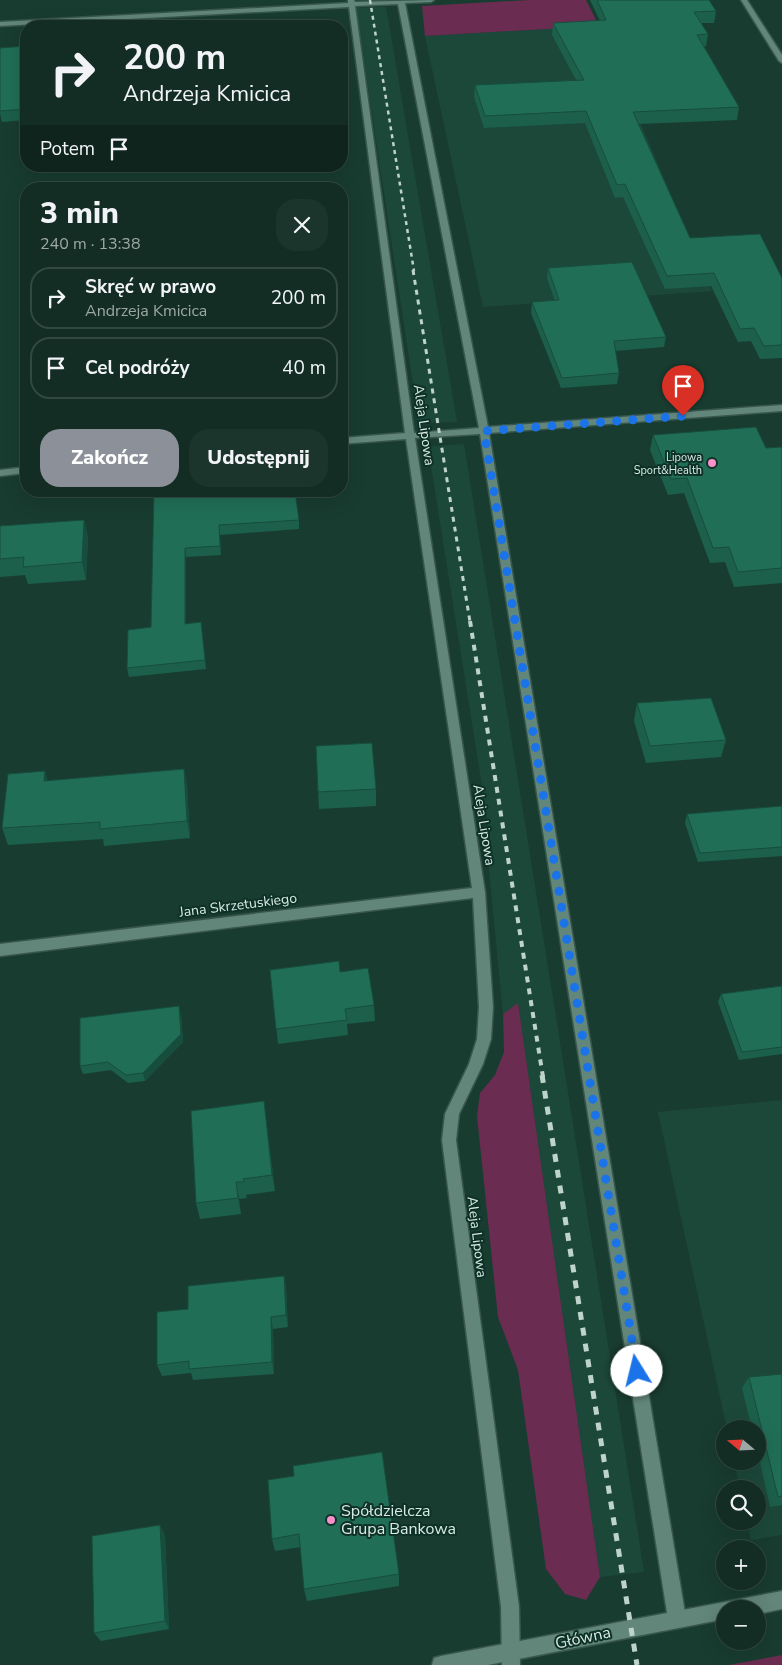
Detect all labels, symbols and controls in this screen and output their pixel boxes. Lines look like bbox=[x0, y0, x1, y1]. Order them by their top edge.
text: 200 m bbox=[123, 34, 226, 81]
icon: right bbox=[40, 40, 105, 105]
text: Andrzeja Kmicica bbox=[123, 79, 291, 109]
icon: arrive bbox=[105, 135, 133, 163]
text: Potem bbox=[40, 136, 95, 162]
text: 3 min bbox=[40, 193, 119, 234]
button: close bbox=[276, 199, 328, 251]
text: 240 m · 13:38 bbox=[40, 233, 141, 255]
text: Skręć w prawo bbox=[85, 274, 216, 300]
icon: right bbox=[42, 284, 70, 312]
text: 200 m bbox=[271, 285, 326, 311]
text: Andrzeja Kmicica bbox=[85, 300, 207, 322]
icon: arrive bbox=[42, 354, 70, 382]
text: Cel podróży bbox=[85, 355, 189, 381]
text: 40 m bbox=[282, 355, 326, 381]
pin bbox=[662, 365, 704, 416]
icon: arrive bbox=[669, 372, 697, 400]
street label: Aleja Lipowa bbox=[409, 383, 439, 467]
button: Zakończ bbox=[40, 429, 179, 487]
button: Udostępnij bbox=[189, 429, 328, 487]
place label: Lipowa Sport&Health bbox=[634, 450, 702, 478]
marker: Lipowa Sport&Health bbox=[706, 457, 718, 469]
street label: Aleja Lipowa bbox=[468, 783, 500, 867]
street label: Jana Skrzetuskiego bbox=[177, 888, 298, 922]
street label: Aleja Lipowa bbox=[463, 1195, 491, 1279]
position arrow bbox=[610, 1344, 662, 1396]
north arrow bbox=[716, 1420, 766, 1470]
map controls bbox=[716, 1420, 766, 1650]
button: search bbox=[716, 1480, 766, 1530]
place label: Spółdzielcza Grupa Bankowa bbox=[341, 1500, 456, 1540]
marker: Spółdzielcza Grupa Bankowa bbox=[325, 1514, 337, 1526]
button: + bbox=[716, 1540, 766, 1590]
button: − bbox=[716, 1600, 766, 1650]
street label: Główna bbox=[553, 1621, 613, 1655]

